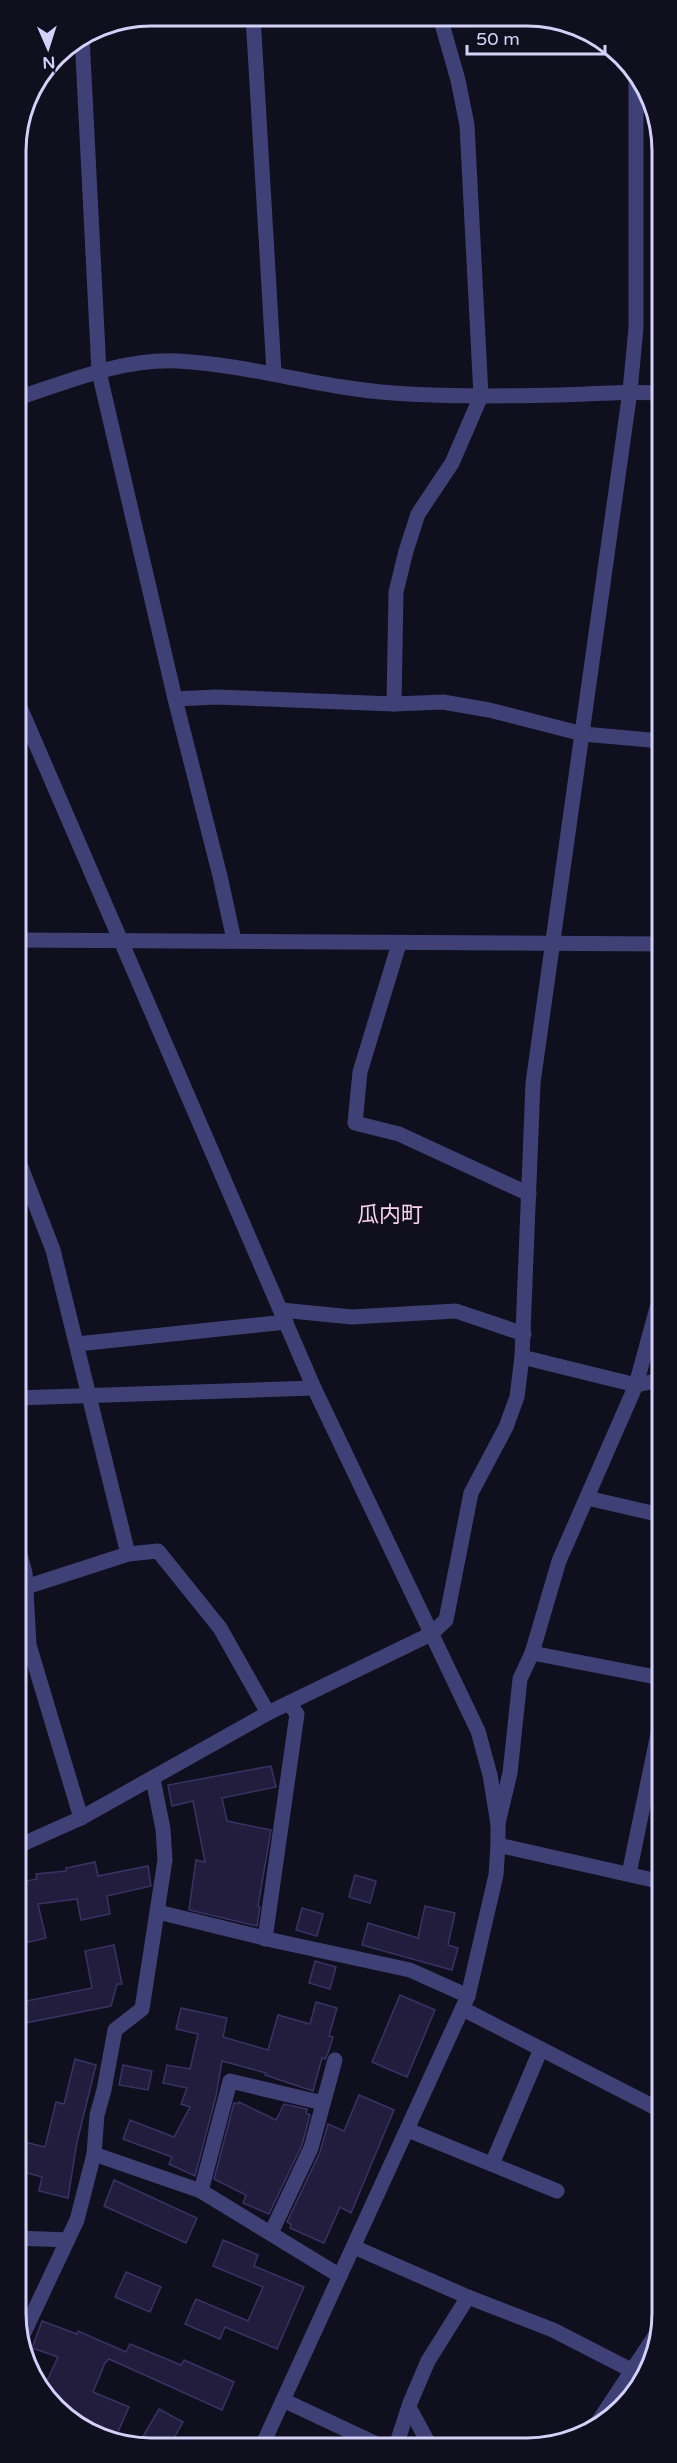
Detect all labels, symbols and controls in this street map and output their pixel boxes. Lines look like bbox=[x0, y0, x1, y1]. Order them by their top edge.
north arrow bbox=[18, 18, 78, 78]
scale bar bbox=[467, 18, 605, 56]
text: 50 m bbox=[476, 28, 520, 50]
text: N bbox=[42, 52, 56, 72]
district label: 瓜内町 bbox=[357, 1202, 423, 1228]

